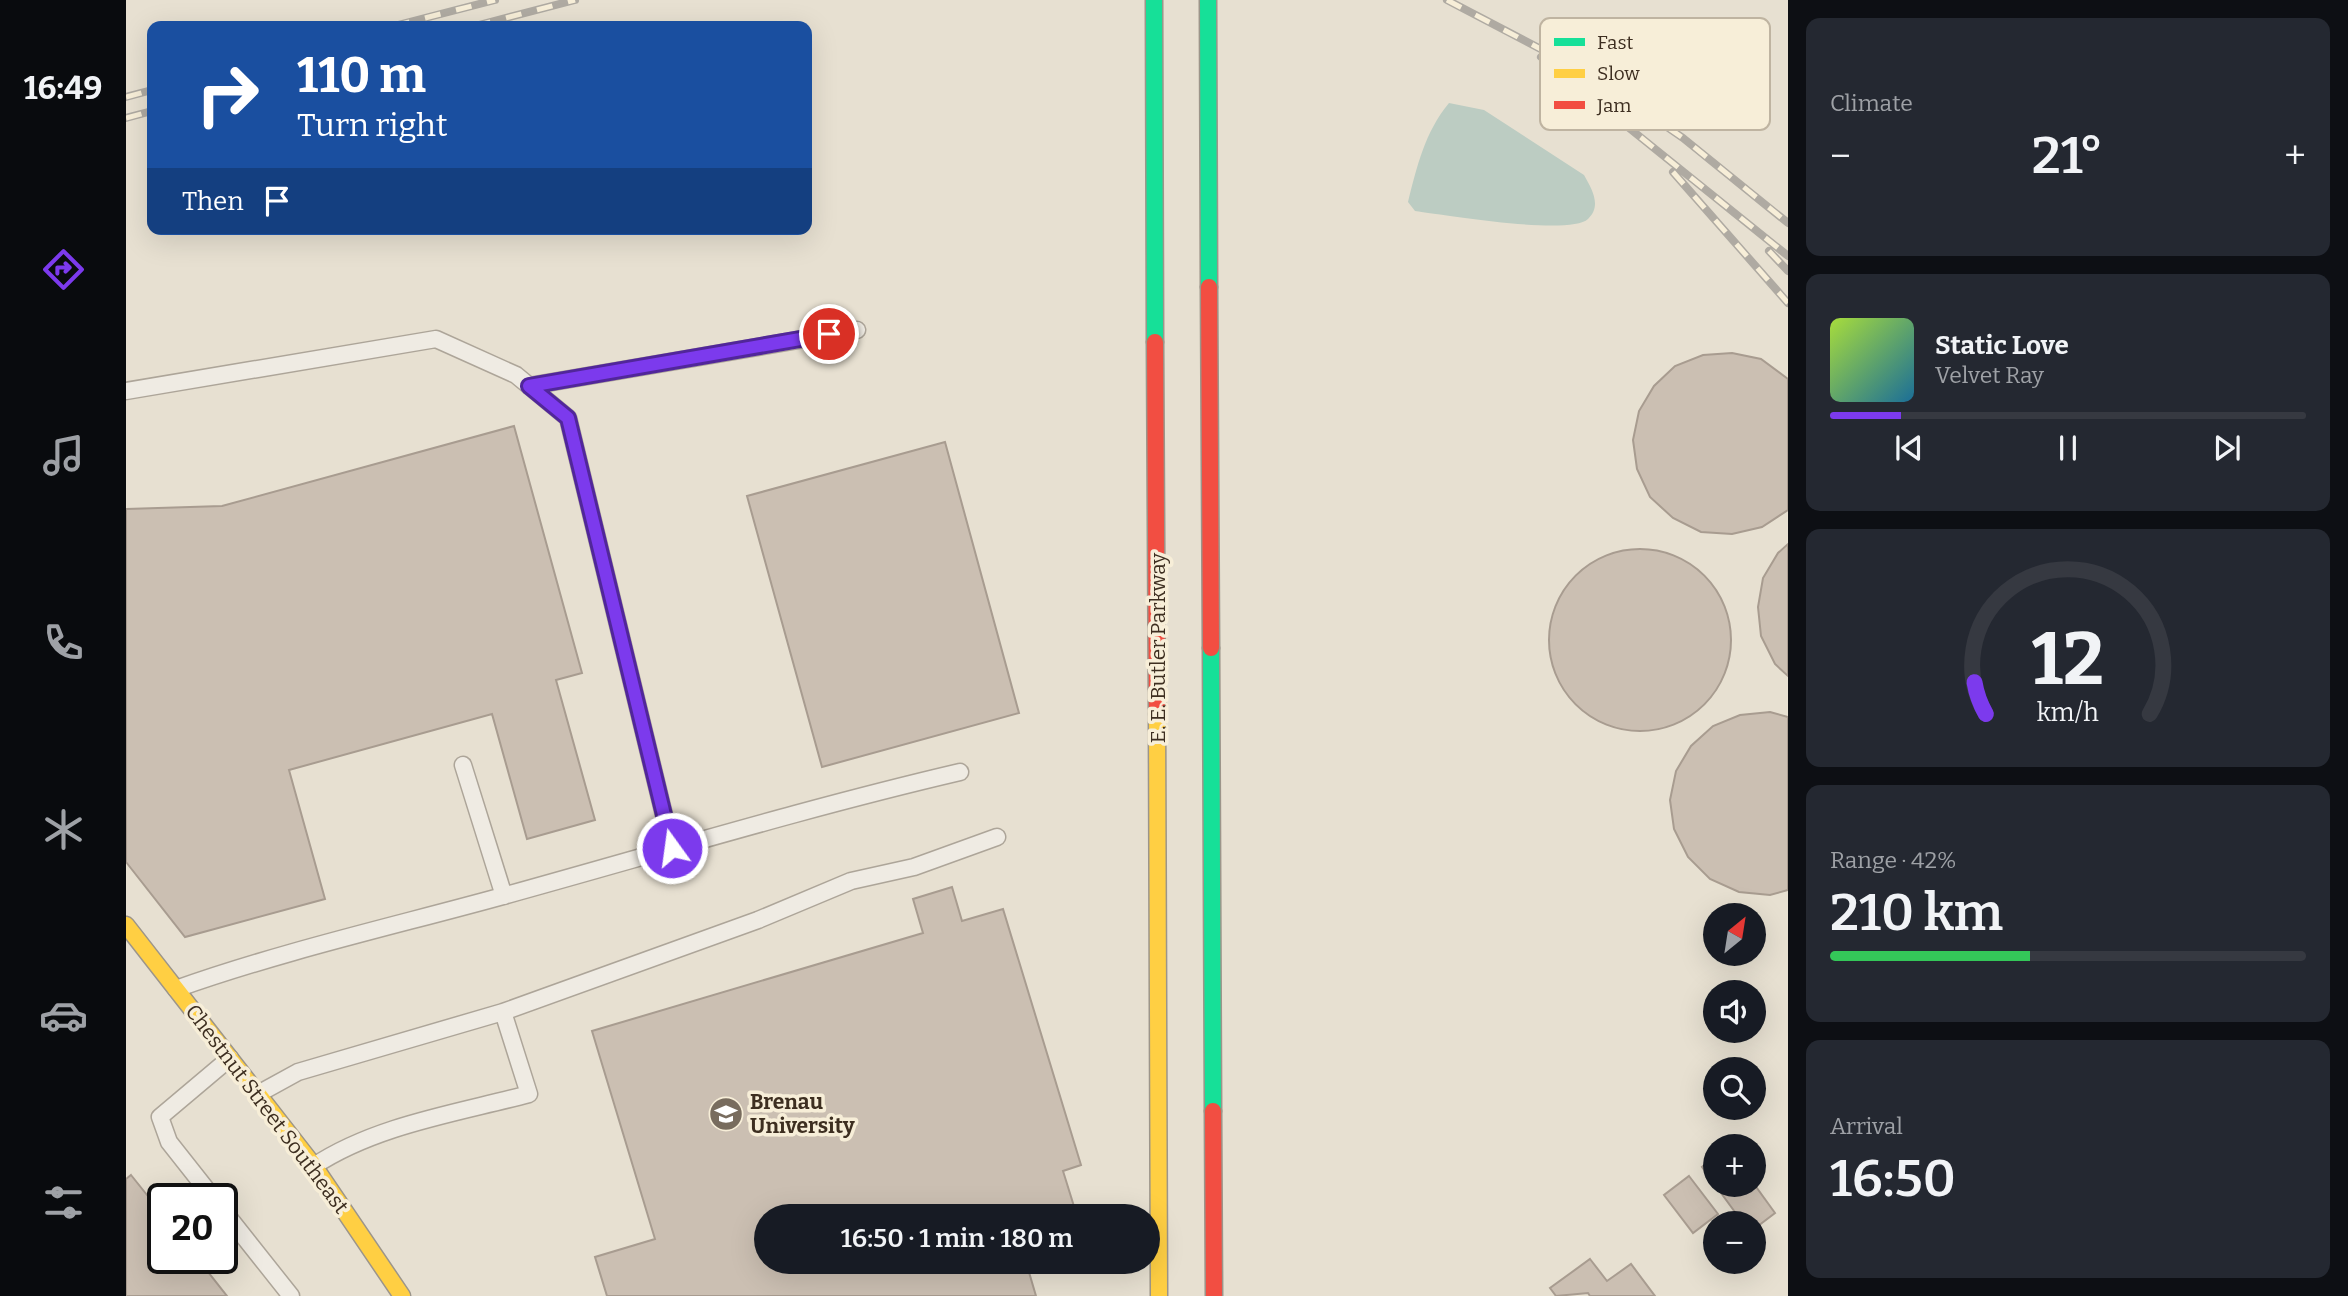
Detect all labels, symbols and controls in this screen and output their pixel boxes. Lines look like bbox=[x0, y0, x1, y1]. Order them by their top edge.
legend bbox=[1540, 18, 1770, 130]
text: Fast bbox=[1597, 31, 1634, 54]
text: 110 m bbox=[297, 46, 426, 105]
icon: right bbox=[182, 49, 273, 140]
text: Slow bbox=[1597, 62, 1640, 85]
text: 16:49 bbox=[24, 69, 102, 107]
text: Climate bbox=[1830, 89, 1913, 117]
text: Jam bbox=[1596, 94, 1631, 117]
text: Turn right bbox=[297, 106, 448, 144]
text: 21° bbox=[2032, 124, 2103, 187]
text: − bbox=[1830, 133, 1851, 179]
text: + bbox=[2284, 133, 2306, 179]
icon: arrive bbox=[258, 182, 296, 220]
text: Then bbox=[182, 186, 244, 217]
icon: directions bbox=[39, 245, 88, 294]
pin bbox=[799, 304, 859, 364]
icon: arrive bbox=[810, 315, 848, 353]
text: Static Love bbox=[1935, 330, 2069, 361]
text: Velvet Ray bbox=[1935, 361, 2044, 389]
icon: previous bbox=[1890, 429, 1928, 467]
icon: pause bbox=[2049, 429, 2087, 467]
icon: next bbox=[2208, 429, 2246, 467]
icon: music bbox=[39, 431, 88, 480]
street label: E. E. Butler Parkway bbox=[1145, 552, 1171, 743]
text: 12 bbox=[2032, 616, 2104, 703]
icon: phone bbox=[39, 618, 88, 667]
text: km/h bbox=[2037, 698, 2099, 728]
icon: climate bbox=[39, 805, 88, 854]
position arrow bbox=[635, 811, 709, 885]
text: Range · 42% bbox=[1830, 846, 1956, 874]
text: 210 km bbox=[1830, 881, 2003, 944]
north arrow bbox=[1703, 903, 1766, 966]
map controls bbox=[1703, 903, 1766, 1274]
button: sound bbox=[1703, 980, 1766, 1043]
icon: car bbox=[39, 991, 88, 1040]
street label: Chestnut Street Southeast bbox=[180, 999, 354, 1219]
button: search bbox=[1703, 1057, 1766, 1120]
place label: Brenau University bbox=[750, 1089, 855, 1139]
school or university icon: Brenau University bbox=[707, 1095, 745, 1133]
text: Arrival bbox=[1830, 1112, 1903, 1140]
button: + bbox=[1703, 1134, 1766, 1197]
text: 16:50 bbox=[1830, 1147, 1956, 1210]
icon: filters bbox=[39, 1178, 88, 1227]
speed limit sign: 20 bbox=[147, 1183, 238, 1274]
button: − bbox=[1703, 1211, 1766, 1274]
text: 16:50 · 1 min · 180 m bbox=[841, 1223, 1073, 1254]

